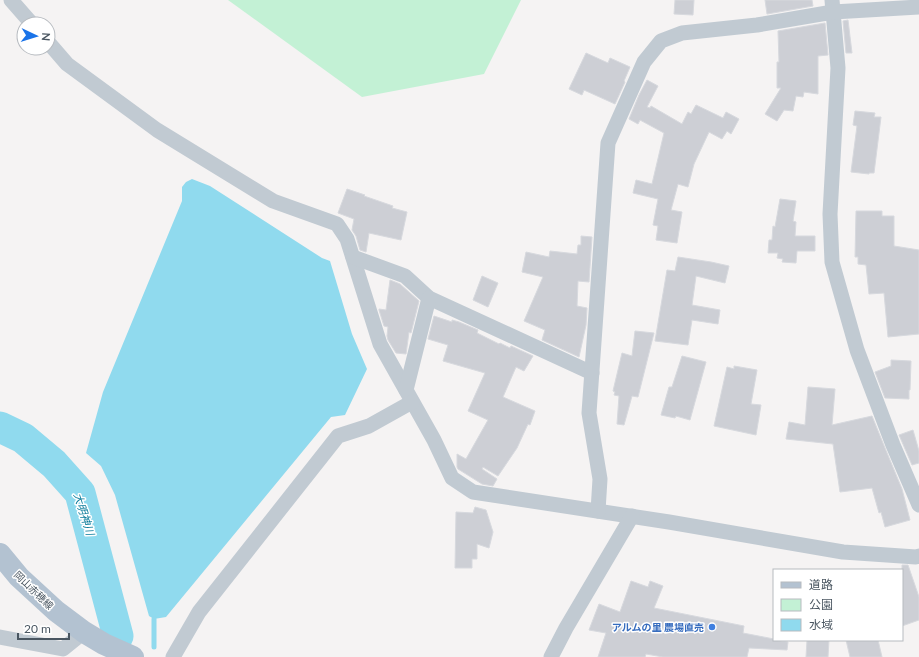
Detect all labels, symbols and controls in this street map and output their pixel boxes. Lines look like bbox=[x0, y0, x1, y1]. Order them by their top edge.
north arrow bbox=[16, 16, 56, 56]
text: N bbox=[40, 32, 53, 41]
water label: 大明神川 bbox=[71, 491, 98, 538]
street label: 岡山赤穂線 bbox=[12, 568, 56, 612]
legend bbox=[773, 569, 903, 641]
text: 道路 bbox=[809, 577, 833, 592]
text: 公園 bbox=[809, 597, 833, 612]
scale bar bbox=[18, 615, 69, 641]
text: 水域 bbox=[809, 617, 833, 632]
text: 20 m bbox=[24, 621, 51, 636]
place label: アルムの里 農場直売 bbox=[612, 621, 704, 633]
marker: アルムの里 農場直売 bbox=[707, 622, 717, 632]

